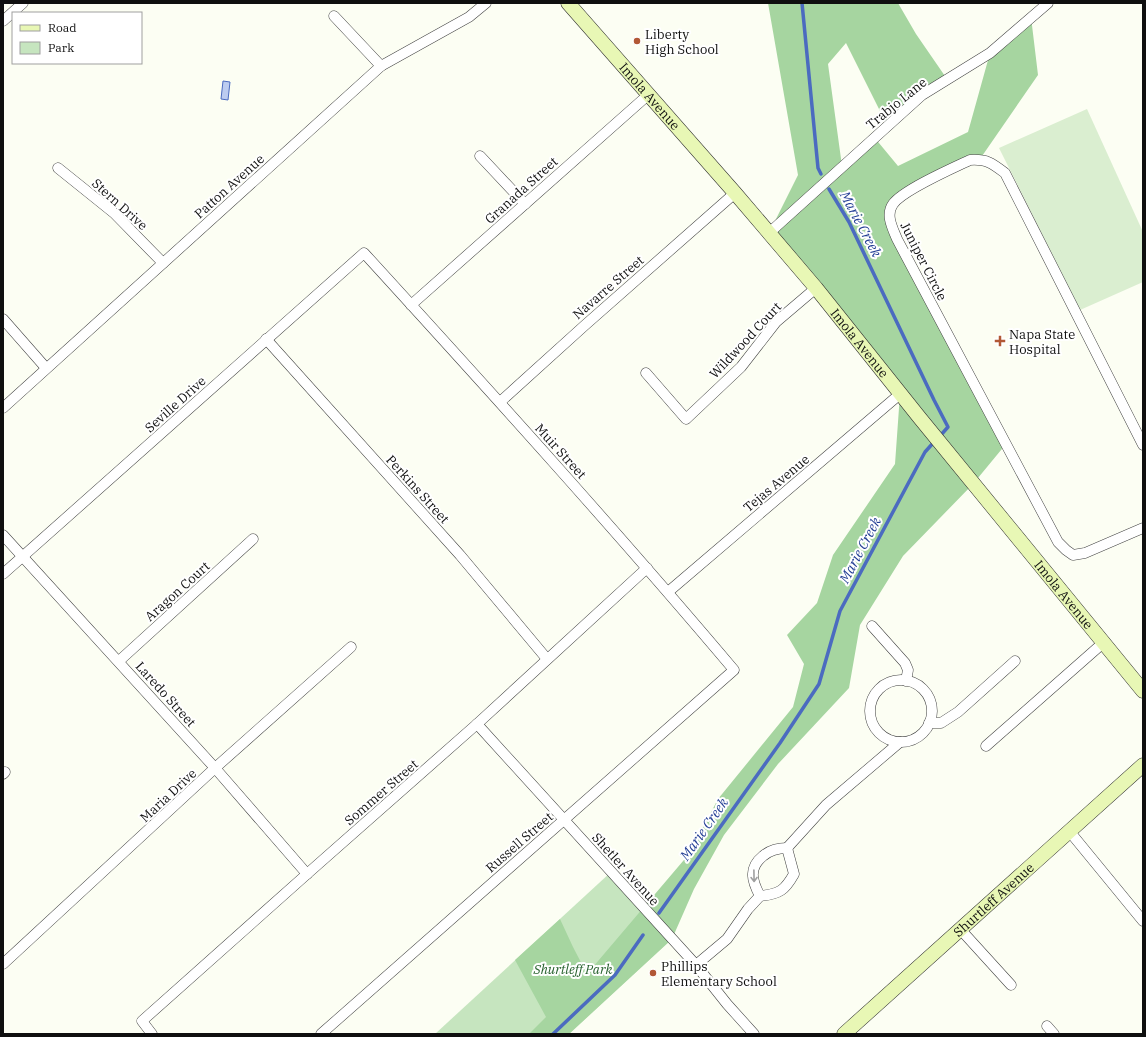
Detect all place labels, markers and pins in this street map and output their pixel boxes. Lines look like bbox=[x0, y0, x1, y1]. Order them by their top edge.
place label: Liberty High School bbox=[645, 26, 719, 58]
marker: Liberty High School bbox=[632, 36, 642, 46]
place label: Napa State Hospital bbox=[1009, 326, 1075, 358]
marker: Napa State Hospital bbox=[994, 335, 1006, 347]
place label: Phillips Elementary School bbox=[661, 958, 777, 990]
marker: Phillips Elementary School bbox=[648, 968, 658, 978]

